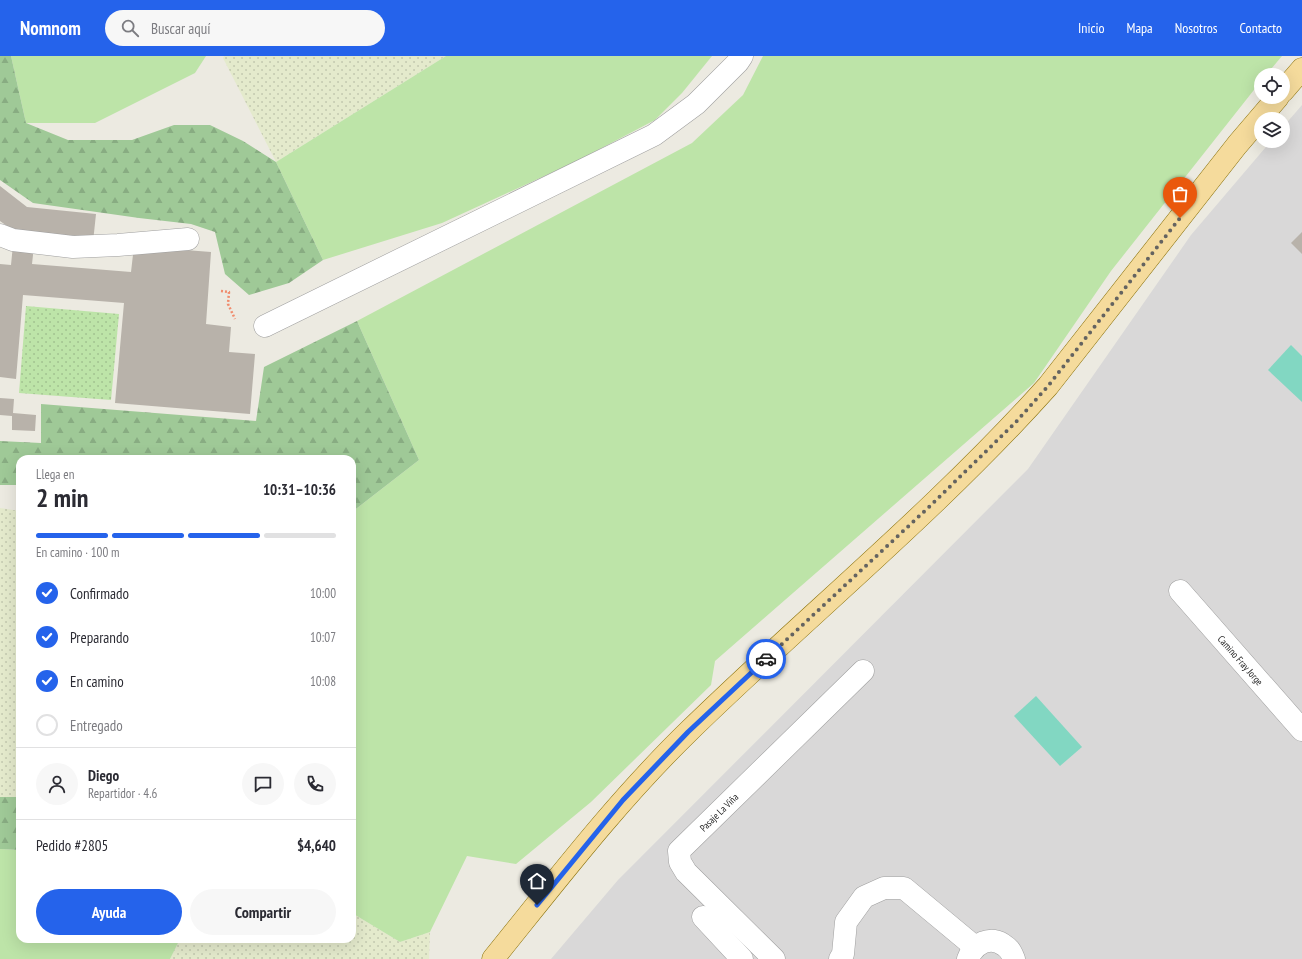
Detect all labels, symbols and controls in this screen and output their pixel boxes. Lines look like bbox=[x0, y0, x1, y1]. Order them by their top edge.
search box bbox=[105, 10, 385, 46]
text: Nomnom bbox=[20, 16, 81, 40]
icon: search bbox=[119, 17, 141, 39]
text: Buscar aquí bbox=[151, 19, 210, 38]
text: Inicio bbox=[1078, 19, 1105, 37]
text: Mapa bbox=[1127, 19, 1153, 37]
text: Nosotros bbox=[1175, 19, 1218, 37]
text: Contacto bbox=[1240, 19, 1282, 37]
map controls bbox=[1254, 68, 1290, 148]
button: locate bbox=[1254, 68, 1290, 104]
button: layers bbox=[1254, 112, 1290, 148]
pin bbox=[1163, 177, 1197, 218]
icon: bag bbox=[1169, 183, 1191, 205]
text: Llega en bbox=[36, 466, 74, 483]
text: 10:31–10:36 bbox=[263, 480, 336, 499]
text: 2 min bbox=[36, 481, 89, 514]
text: En camino · 100 m bbox=[36, 544, 120, 561]
icon: check bbox=[36, 582, 58, 604]
text: Confirmado bbox=[70, 584, 129, 603]
text: 10:00 bbox=[310, 585, 336, 602]
icon: check bbox=[36, 626, 58, 648]
text: Preparando bbox=[70, 628, 129, 647]
text: 10:07 bbox=[310, 629, 336, 646]
street label: Camino Fray Jorge bbox=[1215, 632, 1266, 688]
courier bbox=[746, 639, 786, 679]
icon: car bbox=[755, 648, 777, 670]
icon: check bbox=[36, 670, 58, 692]
text: En camino bbox=[70, 672, 124, 691]
text: 10:08 bbox=[310, 673, 336, 690]
text: Entregado bbox=[70, 716, 123, 735]
button: person bbox=[36, 763, 78, 805]
button: chat bbox=[242, 763, 284, 805]
button: phone bbox=[294, 763, 336, 805]
text: Diego bbox=[88, 766, 119, 785]
text: Repartidor · 4.6 bbox=[88, 785, 157, 802]
street label: Pasaje La Viña bbox=[697, 790, 741, 834]
text: Pedido #2805 bbox=[36, 836, 108, 855]
text: $4,640 bbox=[297, 836, 336, 855]
pin bbox=[520, 864, 554, 905]
icon: home bbox=[526, 870, 548, 892]
button: Ayuda bbox=[36, 889, 182, 935]
button: Compartir bbox=[190, 889, 336, 935]

